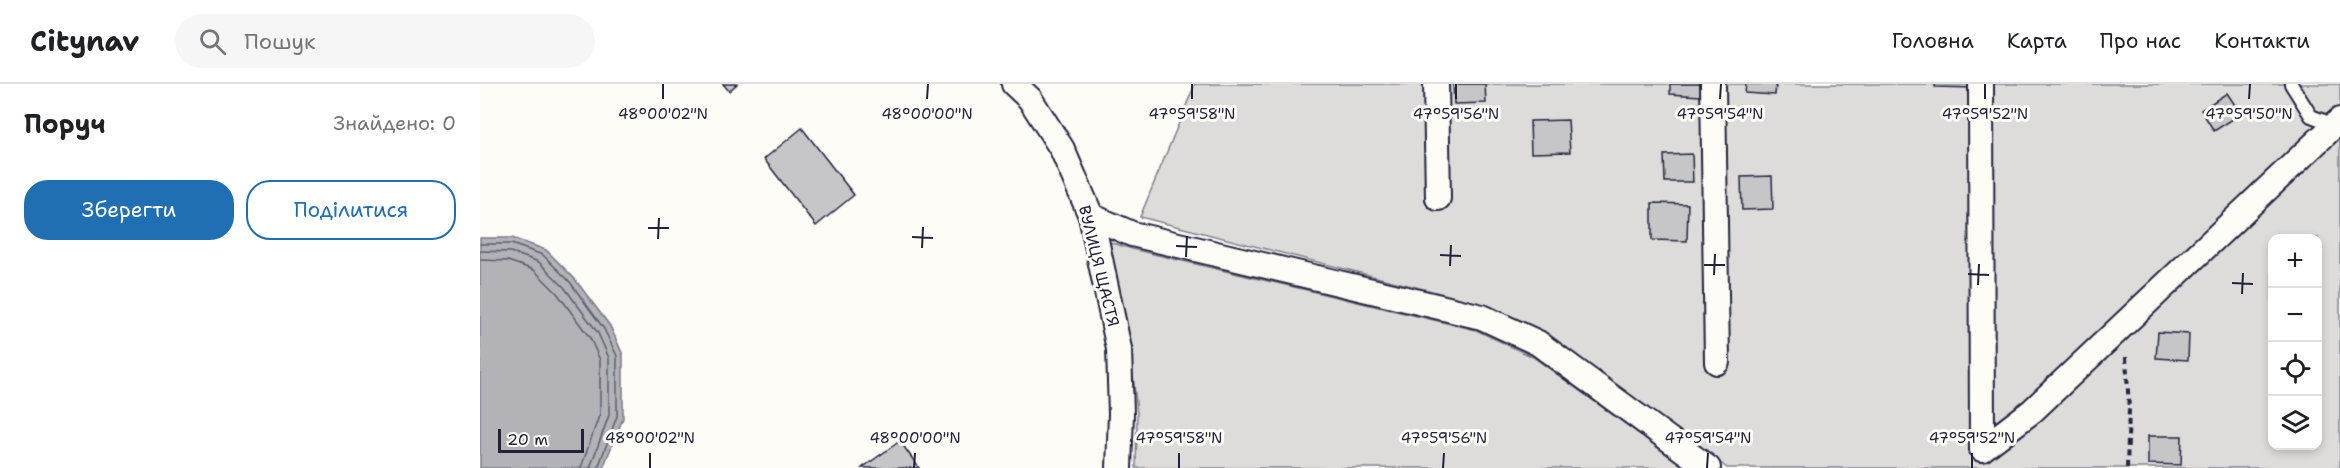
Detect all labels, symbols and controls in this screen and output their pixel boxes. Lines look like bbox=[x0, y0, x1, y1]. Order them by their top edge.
search box bbox=[175, 14, 595, 68]
text: Citynav bbox=[30, 22, 139, 60]
icon: search bbox=[196, 25, 229, 58]
text: Пошук bbox=[244, 27, 316, 56]
text: Головна bbox=[1892, 27, 1974, 55]
text: Карта bbox=[2007, 27, 2067, 55]
text: Про нас bbox=[2100, 27, 2181, 55]
text: Контакти bbox=[2214, 27, 2310, 55]
text: 48°00'02"N bbox=[618, 104, 708, 124]
text: 48°00'00"N bbox=[881, 104, 973, 124]
text: 47°59'58"N bbox=[1148, 104, 1236, 124]
text: 47°59'56"N bbox=[1413, 104, 1499, 124]
text: 47°59'54"N bbox=[1676, 104, 1764, 124]
text: 47°59'52"N bbox=[1942, 104, 2028, 124]
text: 47°59'50"N bbox=[2205, 104, 2293, 124]
text: Поруч bbox=[24, 106, 106, 141]
text: Знайдено: 0 bbox=[333, 110, 456, 136]
button: Зберегти bbox=[24, 180, 234, 240]
button: Поділитися bbox=[246, 180, 456, 240]
street label: ВУЛИЦЯ ЩАСТЯ bbox=[1074, 203, 1124, 329]
map controls bbox=[2268, 234, 2322, 450]
button: + bbox=[2268, 234, 2322, 288]
button: − bbox=[2268, 288, 2322, 342]
button: locate bbox=[2268, 342, 2322, 396]
button: layers bbox=[2268, 396, 2322, 450]
scale bar bbox=[498, 426, 584, 454]
text: 48°00'02"N bbox=[605, 428, 695, 448]
text: 48°00'00"N bbox=[869, 428, 961, 448]
text: 47°59'58"N bbox=[1135, 428, 1223, 448]
text: 47°59'56"N bbox=[1401, 428, 1487, 448]
text: 47°59'54"N bbox=[1664, 428, 1752, 448]
text: 47°59'52"N bbox=[1929, 428, 2015, 448]
text: 20 m bbox=[507, 429, 548, 450]

